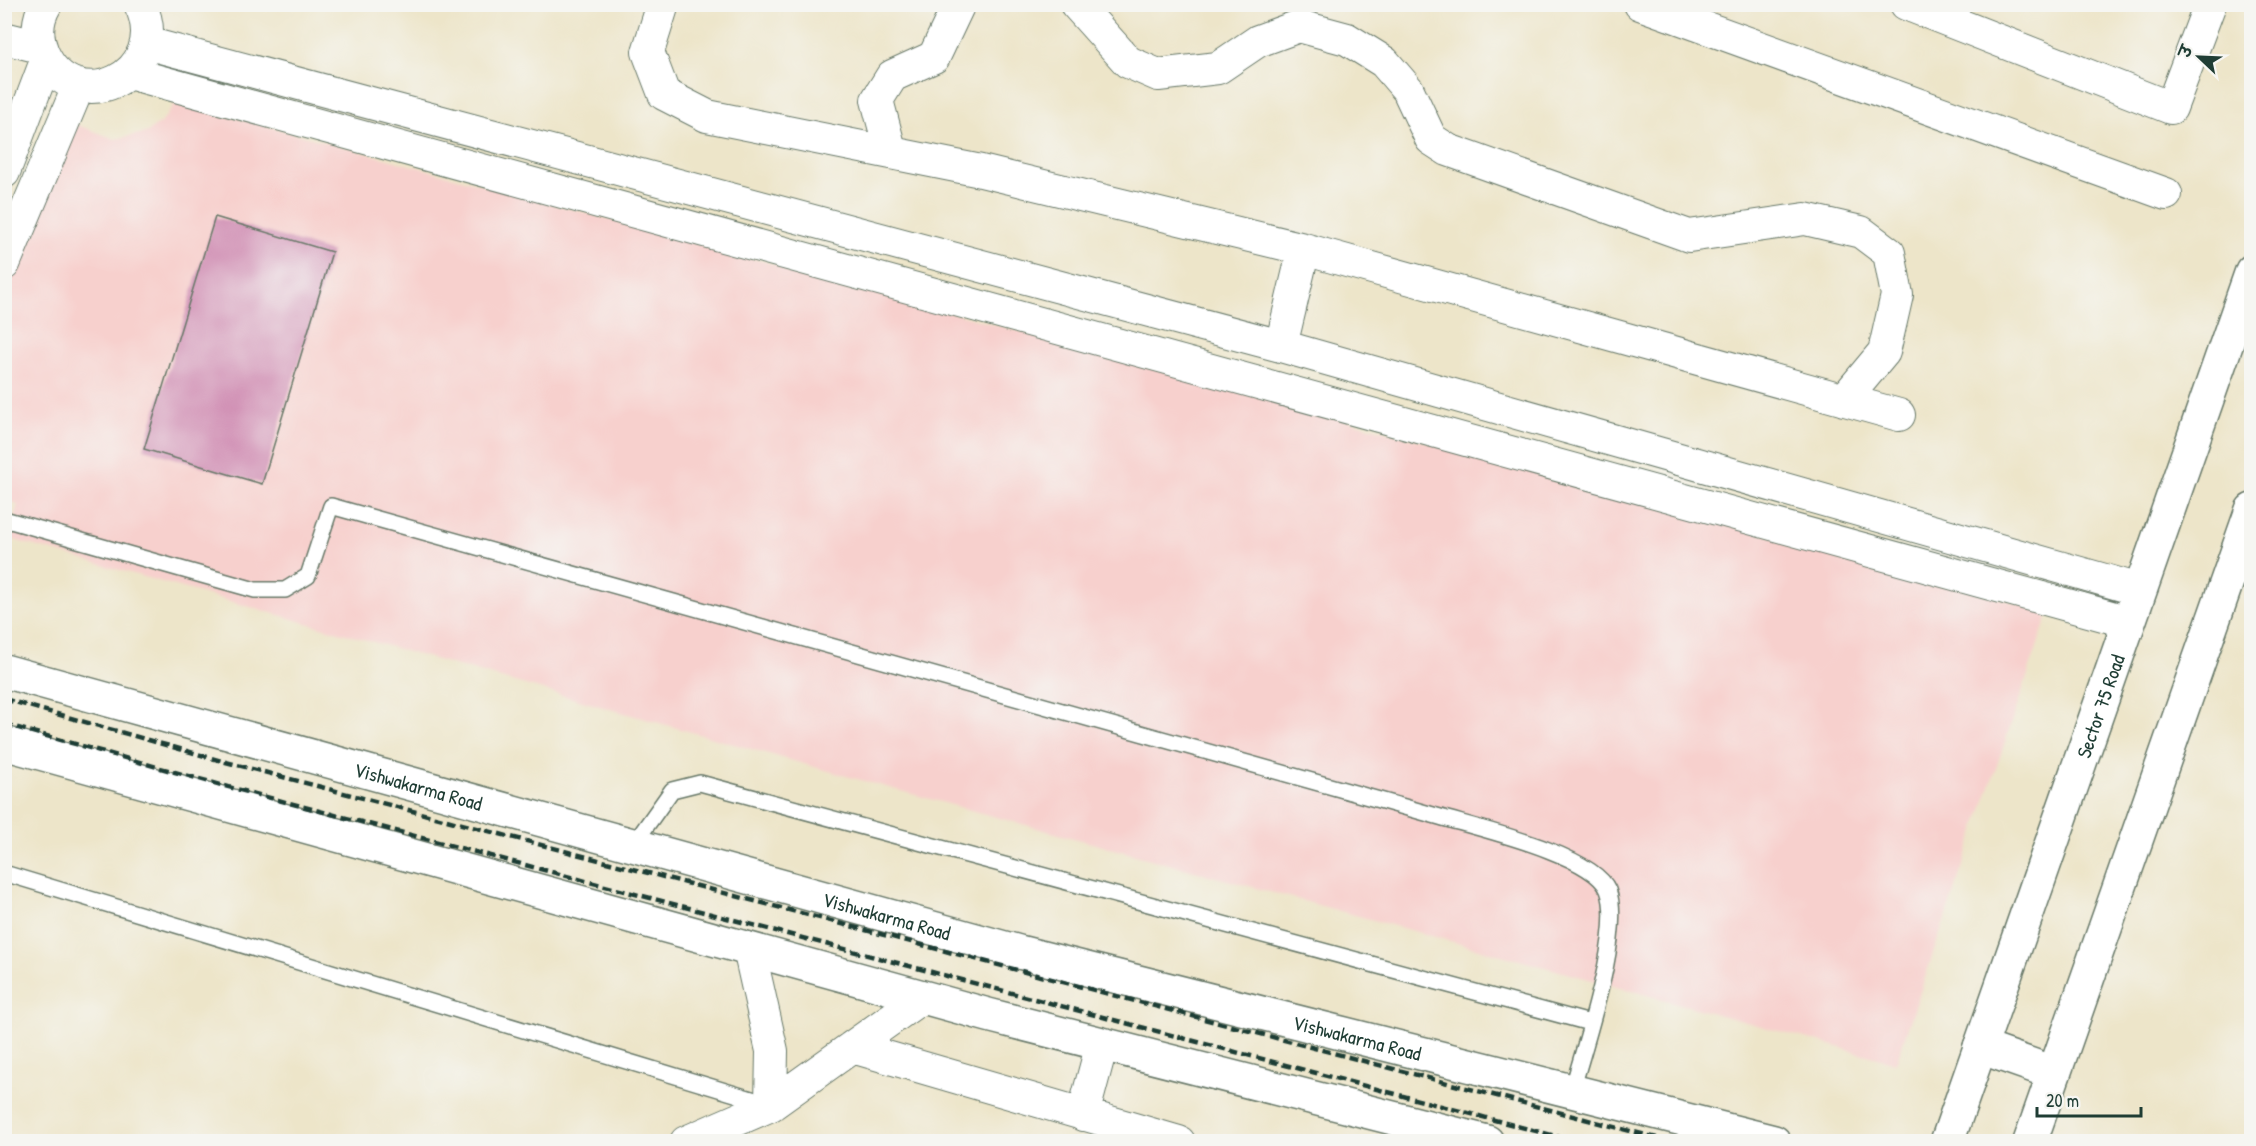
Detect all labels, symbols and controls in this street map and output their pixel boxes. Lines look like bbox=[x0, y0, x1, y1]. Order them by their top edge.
north arrow bbox=[2169, 27, 2229, 87]
text: उ bbox=[2172, 41, 2198, 62]
street label: Sector 75 Road bbox=[2069, 650, 2130, 761]
street label: Vishwakarma Road bbox=[351, 755, 486, 816]
street label: Vishwakarma Road bbox=[820, 885, 954, 946]
street label: Vishwakarma Road bbox=[1290, 1008, 1425, 1066]
scale bar bbox=[2037, 1080, 2140, 1118]
text: 20 m bbox=[2046, 1088, 2079, 1113]

